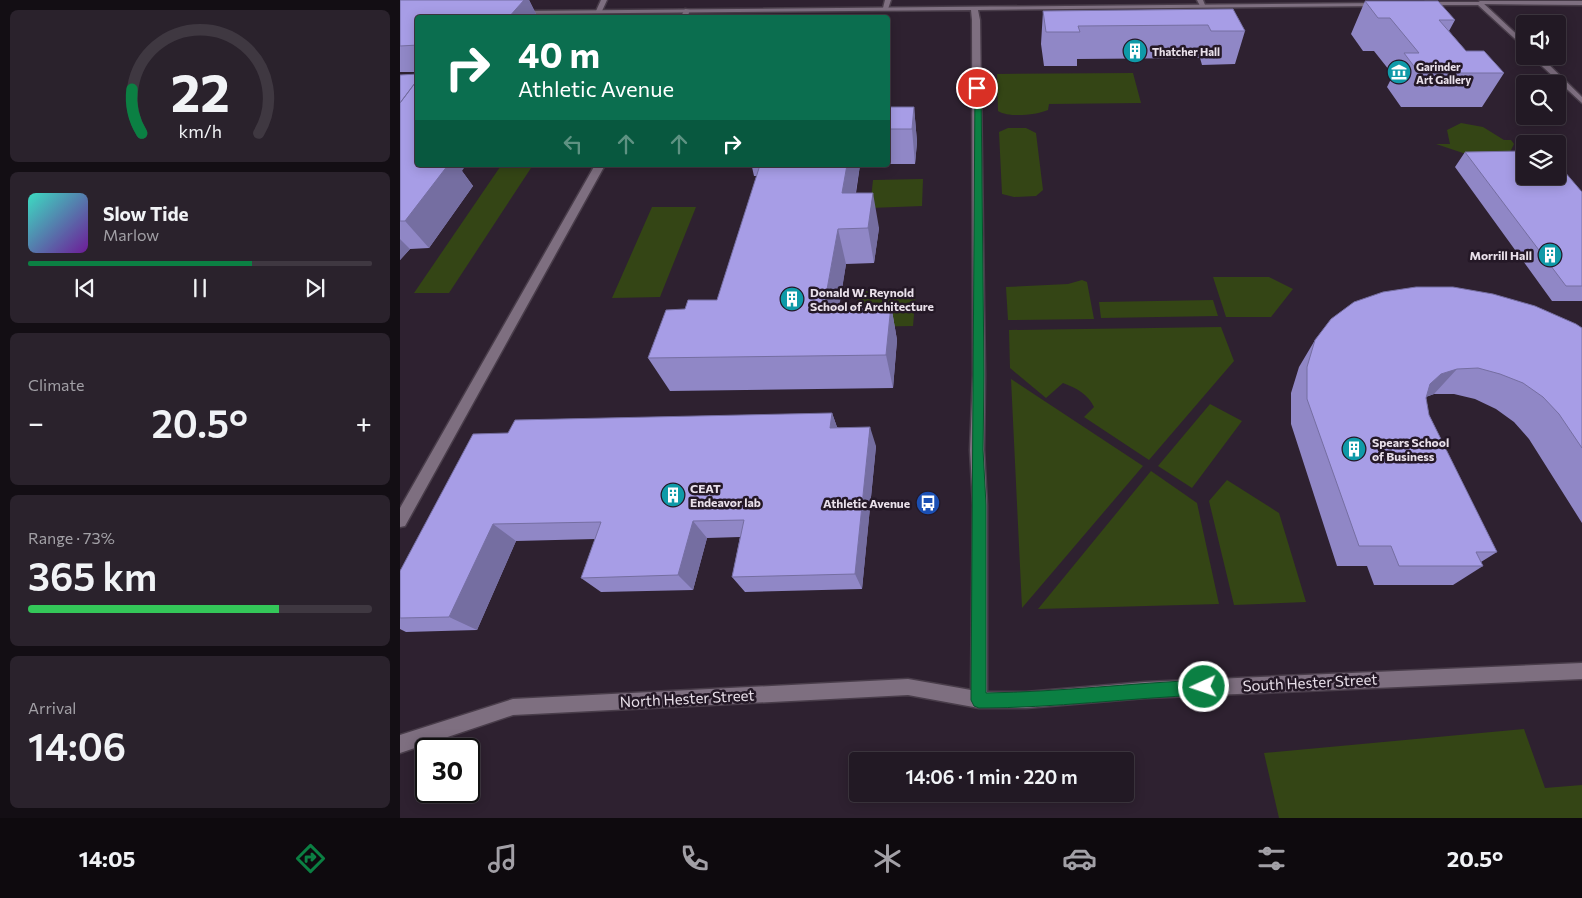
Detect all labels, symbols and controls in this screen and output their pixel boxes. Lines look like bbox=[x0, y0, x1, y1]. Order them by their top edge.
map controls bbox=[1516, 15, 1566, 185]
button: sound bbox=[1516, 15, 1566, 65]
text: 40 m bbox=[518, 32, 600, 75]
icon: right bbox=[435, 35, 500, 100]
building icon: Thatcher Hall bbox=[1122, 38, 1148, 64]
place label: Thatcher Hall bbox=[1152, 45, 1220, 58]
text: 22 bbox=[170, 59, 230, 123]
museum icon: Garinder Art Gallery bbox=[1386, 59, 1412, 85]
place label: Garinder Art Gallery bbox=[1416, 60, 1471, 86]
pin bbox=[956, 67, 998, 109]
icon: arrive bbox=[963, 74, 991, 102]
text: Athletic Avenue bbox=[518, 75, 674, 102]
button: search bbox=[1516, 75, 1566, 125]
text: km/h bbox=[178, 120, 222, 142]
icon: left bbox=[559, 130, 587, 158]
icon: ahead bbox=[612, 130, 640, 158]
icon: ahead bbox=[665, 130, 693, 158]
icon: right bbox=[718, 130, 746, 158]
button: layers bbox=[1516, 135, 1566, 185]
text: Slow Tide bbox=[103, 202, 189, 225]
text: Marlow bbox=[103, 225, 159, 244]
building icon: Morrill Hall bbox=[1537, 242, 1563, 268]
place label: Morrill Hall bbox=[1469, 248, 1532, 262]
icon: previous bbox=[71, 274, 99, 302]
icon: pause bbox=[186, 274, 214, 302]
icon: next bbox=[301, 274, 329, 302]
place label: Donald W. Reynold School of Architecture bbox=[810, 285, 934, 313]
building icon: Donald W. Reynold School of Architecture bbox=[779, 286, 805, 312]
text: Climate bbox=[28, 375, 84, 394]
text: 20.5° bbox=[152, 399, 248, 446]
text: − bbox=[28, 405, 44, 439]
text: + bbox=[356, 405, 372, 439]
place label: Spears School of Business bbox=[1372, 435, 1449, 463]
building icon: Spears School of Business bbox=[1341, 436, 1367, 462]
place label: CEAT Endeavor lab bbox=[690, 481, 761, 509]
building icon: CEAT Endeavor lab bbox=[660, 482, 686, 508]
bus stop icon: Athletic Avenue bbox=[915, 490, 941, 516]
place label: Athletic Avenue bbox=[823, 496, 910, 510]
text: Range · 73% bbox=[28, 528, 115, 547]
text: 365 km bbox=[28, 552, 157, 599]
position arrow bbox=[1177, 660, 1229, 712]
street label: South Hester Street bbox=[1242, 669, 1378, 695]
street label: North Hester Street bbox=[619, 685, 755, 711]
text: Arrival bbox=[28, 698, 76, 717]
text: 14:06 bbox=[28, 722, 126, 769]
speed limit sign: 30 bbox=[415, 738, 480, 803]
text: 14:06 · 1 min · 220 m bbox=[905, 765, 1078, 788]
icon: directions bbox=[293, 841, 328, 876]
icon: music bbox=[485, 841, 520, 876]
icon: phone bbox=[677, 841, 712, 876]
icon: climate bbox=[870, 841, 905, 876]
icon: car bbox=[1062, 841, 1097, 876]
icon: filters bbox=[1254, 841, 1289, 876]
text: 14:05 bbox=[79, 845, 135, 872]
text: 20.5° bbox=[1447, 845, 1503, 872]

